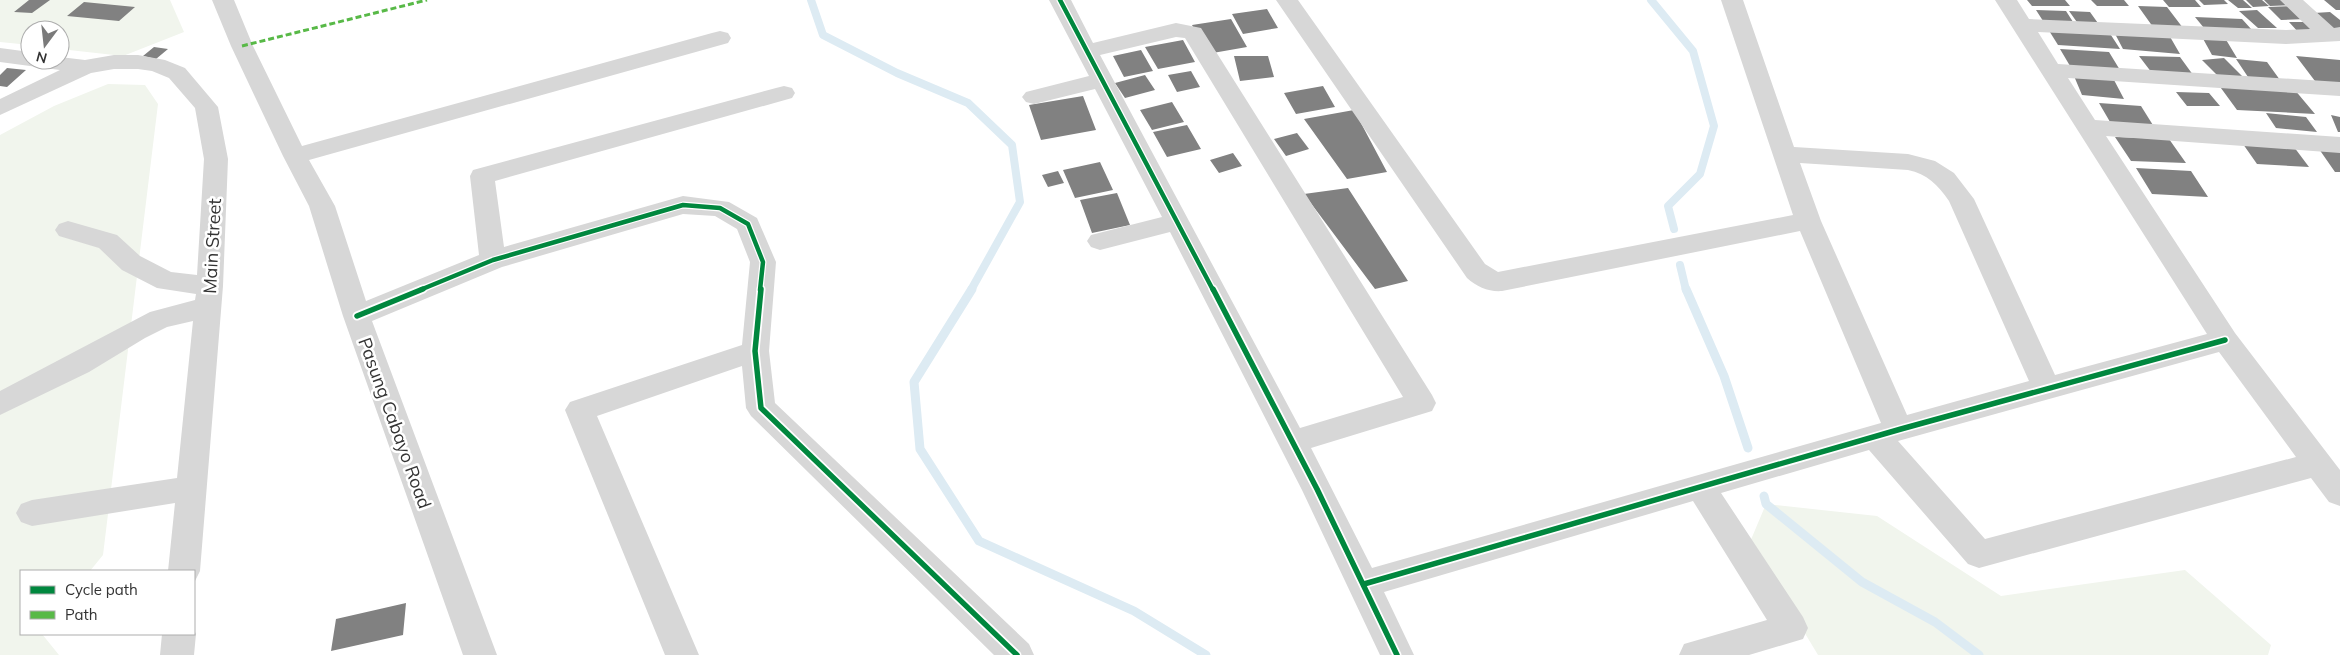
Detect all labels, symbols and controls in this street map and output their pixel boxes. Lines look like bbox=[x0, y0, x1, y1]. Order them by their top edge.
north arrow bbox=[20, 20, 70, 70]
text: N bbox=[34, 47, 49, 68]
street label: Main Street bbox=[198, 198, 226, 294]
street label: Pasung Cabayo Road bbox=[353, 334, 437, 512]
legend bbox=[20, 570, 195, 635]
text: Cycle path bbox=[65, 580, 138, 599]
text: Path bbox=[65, 605, 97, 624]

